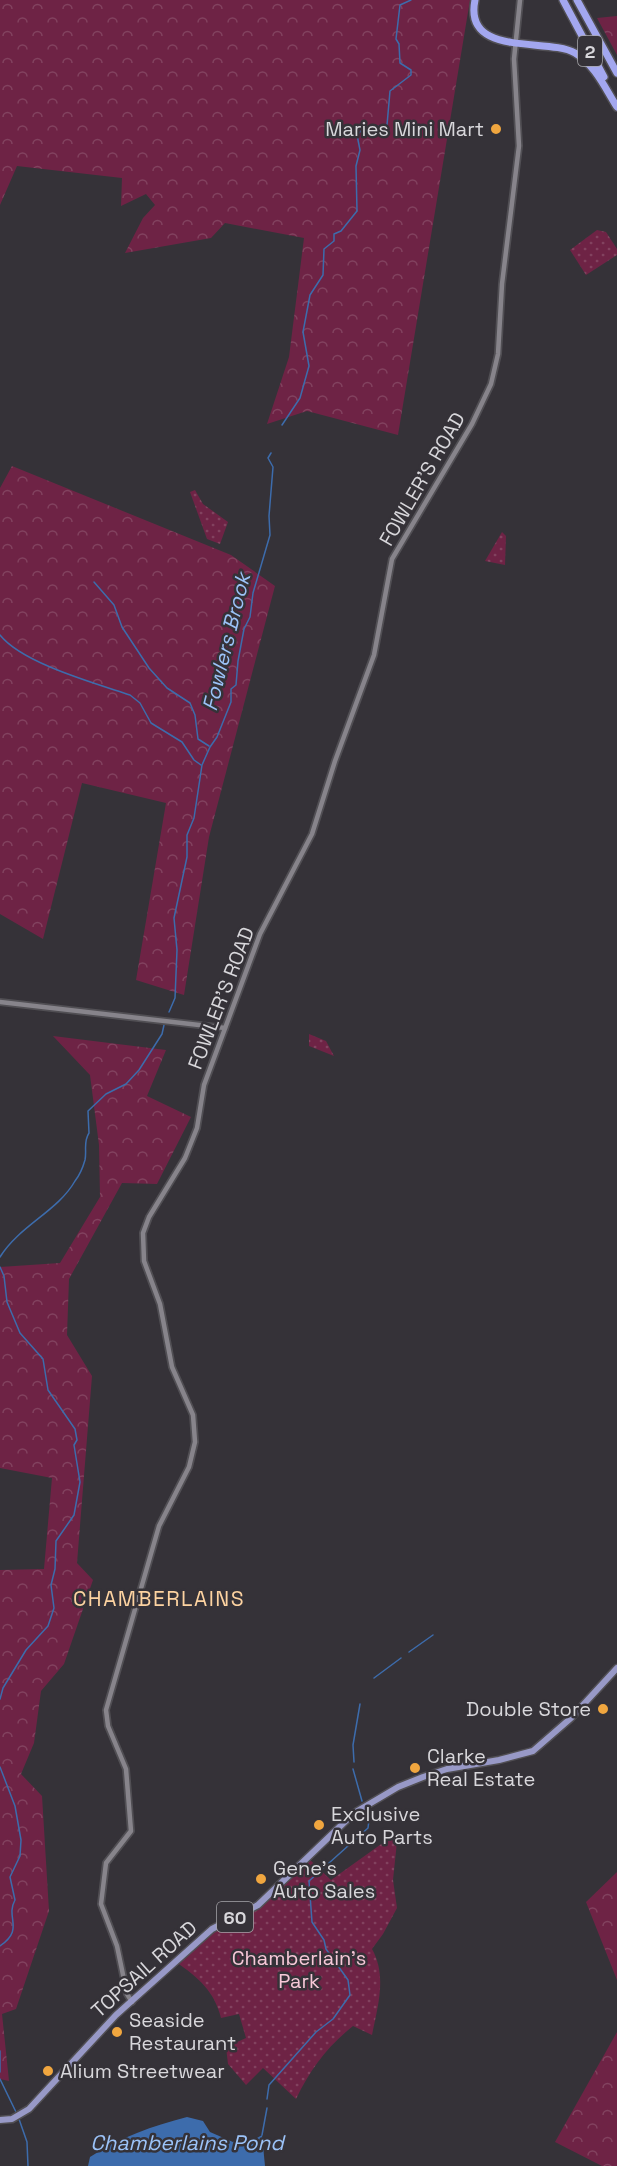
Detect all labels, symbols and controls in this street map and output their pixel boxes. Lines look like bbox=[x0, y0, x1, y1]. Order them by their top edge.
road number: 2 bbox=[578, 36, 602, 66]
place label: Maries Mini Mart bbox=[325, 116, 484, 142]
marker: Maries Mini Mart bbox=[489, 122, 503, 136]
street label: FOWLER'S ROAD bbox=[373, 407, 471, 551]
water label: Fowlers Brook bbox=[196, 568, 257, 714]
street label: FOWLER'S ROAD bbox=[182, 923, 260, 1073]
district label: CHAMBERLAINS bbox=[73, 1585, 245, 1612]
place label: Double Store bbox=[466, 1696, 591, 1722]
marker: Double Store bbox=[596, 1702, 610, 1716]
place label: Clarke Real Estate bbox=[427, 1743, 535, 1792]
marker: Clarke Real Estate bbox=[408, 1761, 422, 1775]
place label: Exclusive Auto Parts bbox=[331, 1801, 433, 1850]
marker: Exclusive Auto Parts bbox=[312, 1818, 326, 1832]
place label: Gene's Auto Sales bbox=[273, 1855, 375, 1904]
marker: Gene's Auto Sales bbox=[254, 1872, 268, 1886]
road number: 60 bbox=[217, 1902, 253, 1932]
street label: TOPSAIL ROAD bbox=[86, 1915, 202, 2023]
park label: Chamberlain's Park bbox=[232, 1945, 366, 1994]
place label: Seaside Restaurant bbox=[129, 2007, 236, 2056]
marker: Seaside Restaurant bbox=[110, 2025, 124, 2039]
place label: Alium Streetwear bbox=[60, 2058, 225, 2084]
marker: Alium Streetwear bbox=[41, 2064, 55, 2078]
water label: Chamberlains Pond bbox=[90, 2129, 286, 2156]

